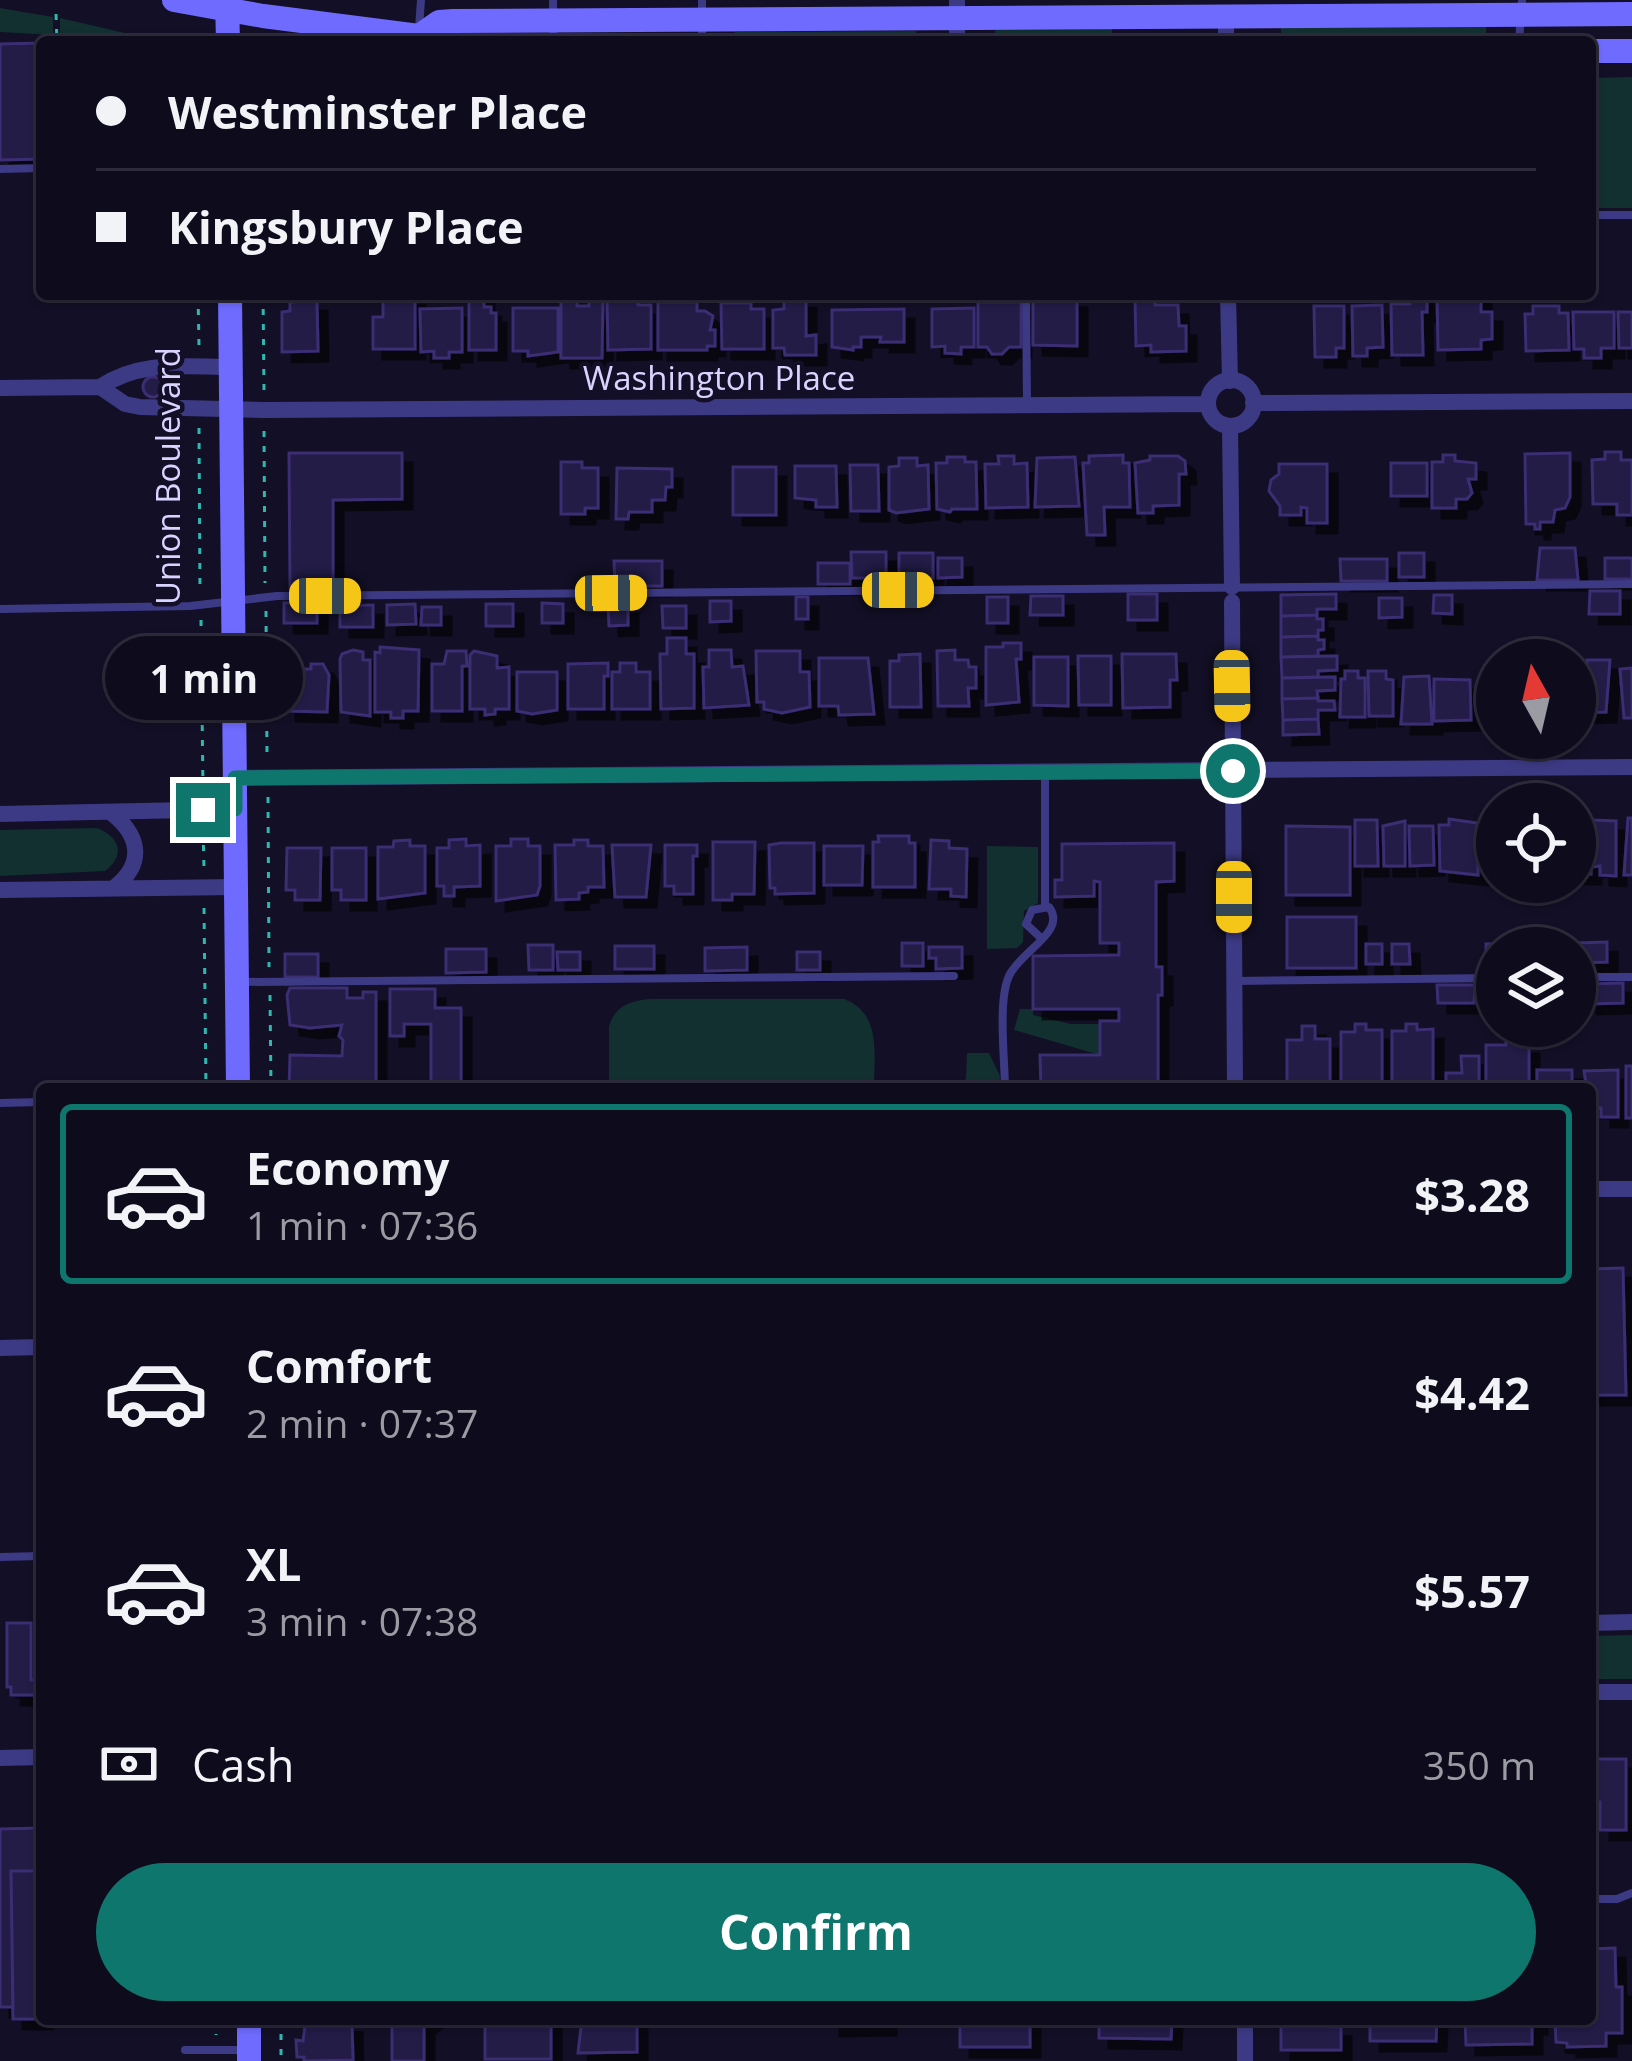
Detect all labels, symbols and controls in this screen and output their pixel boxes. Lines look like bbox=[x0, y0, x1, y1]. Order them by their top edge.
text: Westminster Place bbox=[168, 81, 587, 142]
text: Kingsbury Place bbox=[168, 196, 524, 257]
street label: Union Boulevard bbox=[145, 347, 190, 605]
street label: Washington Place bbox=[583, 355, 855, 400]
car bbox=[862, 572, 934, 608]
car bbox=[575, 574, 647, 612]
car bbox=[289, 578, 361, 614]
callout: 1 min bbox=[104, 636, 302, 720]
north arrow bbox=[1476, 639, 1596, 759]
map controls bbox=[1476, 639, 1596, 1047]
car bbox=[1213, 650, 1251, 722]
text: 1 min bbox=[150, 651, 258, 704]
route start bbox=[1206, 744, 1260, 798]
route end bbox=[176, 783, 230, 837]
button: locate bbox=[1476, 783, 1596, 903]
car bbox=[1216, 861, 1252, 933]
button: layers bbox=[1476, 927, 1596, 1047]
text: Economy bbox=[246, 1137, 449, 1198]
icon: car bbox=[102, 1140, 210, 1248]
text: $3.28 bbox=[1414, 1164, 1530, 1225]
text: 1 min · 07:36 bbox=[246, 1198, 478, 1251]
text: Comfort bbox=[246, 1335, 432, 1396]
icon: car bbox=[102, 1338, 210, 1446]
text: $4.42 bbox=[1414, 1362, 1530, 1423]
text: 2 min · 07:37 bbox=[246, 1396, 478, 1449]
text: XL bbox=[246, 1533, 301, 1594]
icon: car bbox=[102, 1536, 210, 1644]
text: $5.57 bbox=[1414, 1560, 1530, 1621]
text: 3 min · 07:38 bbox=[246, 1594, 478, 1647]
icon: cash bbox=[96, 1731, 162, 1797]
text: Cash bbox=[192, 1734, 294, 1795]
text: 350 m bbox=[1423, 1738, 1536, 1791]
button: Confirm bbox=[96, 1863, 1536, 2001]

